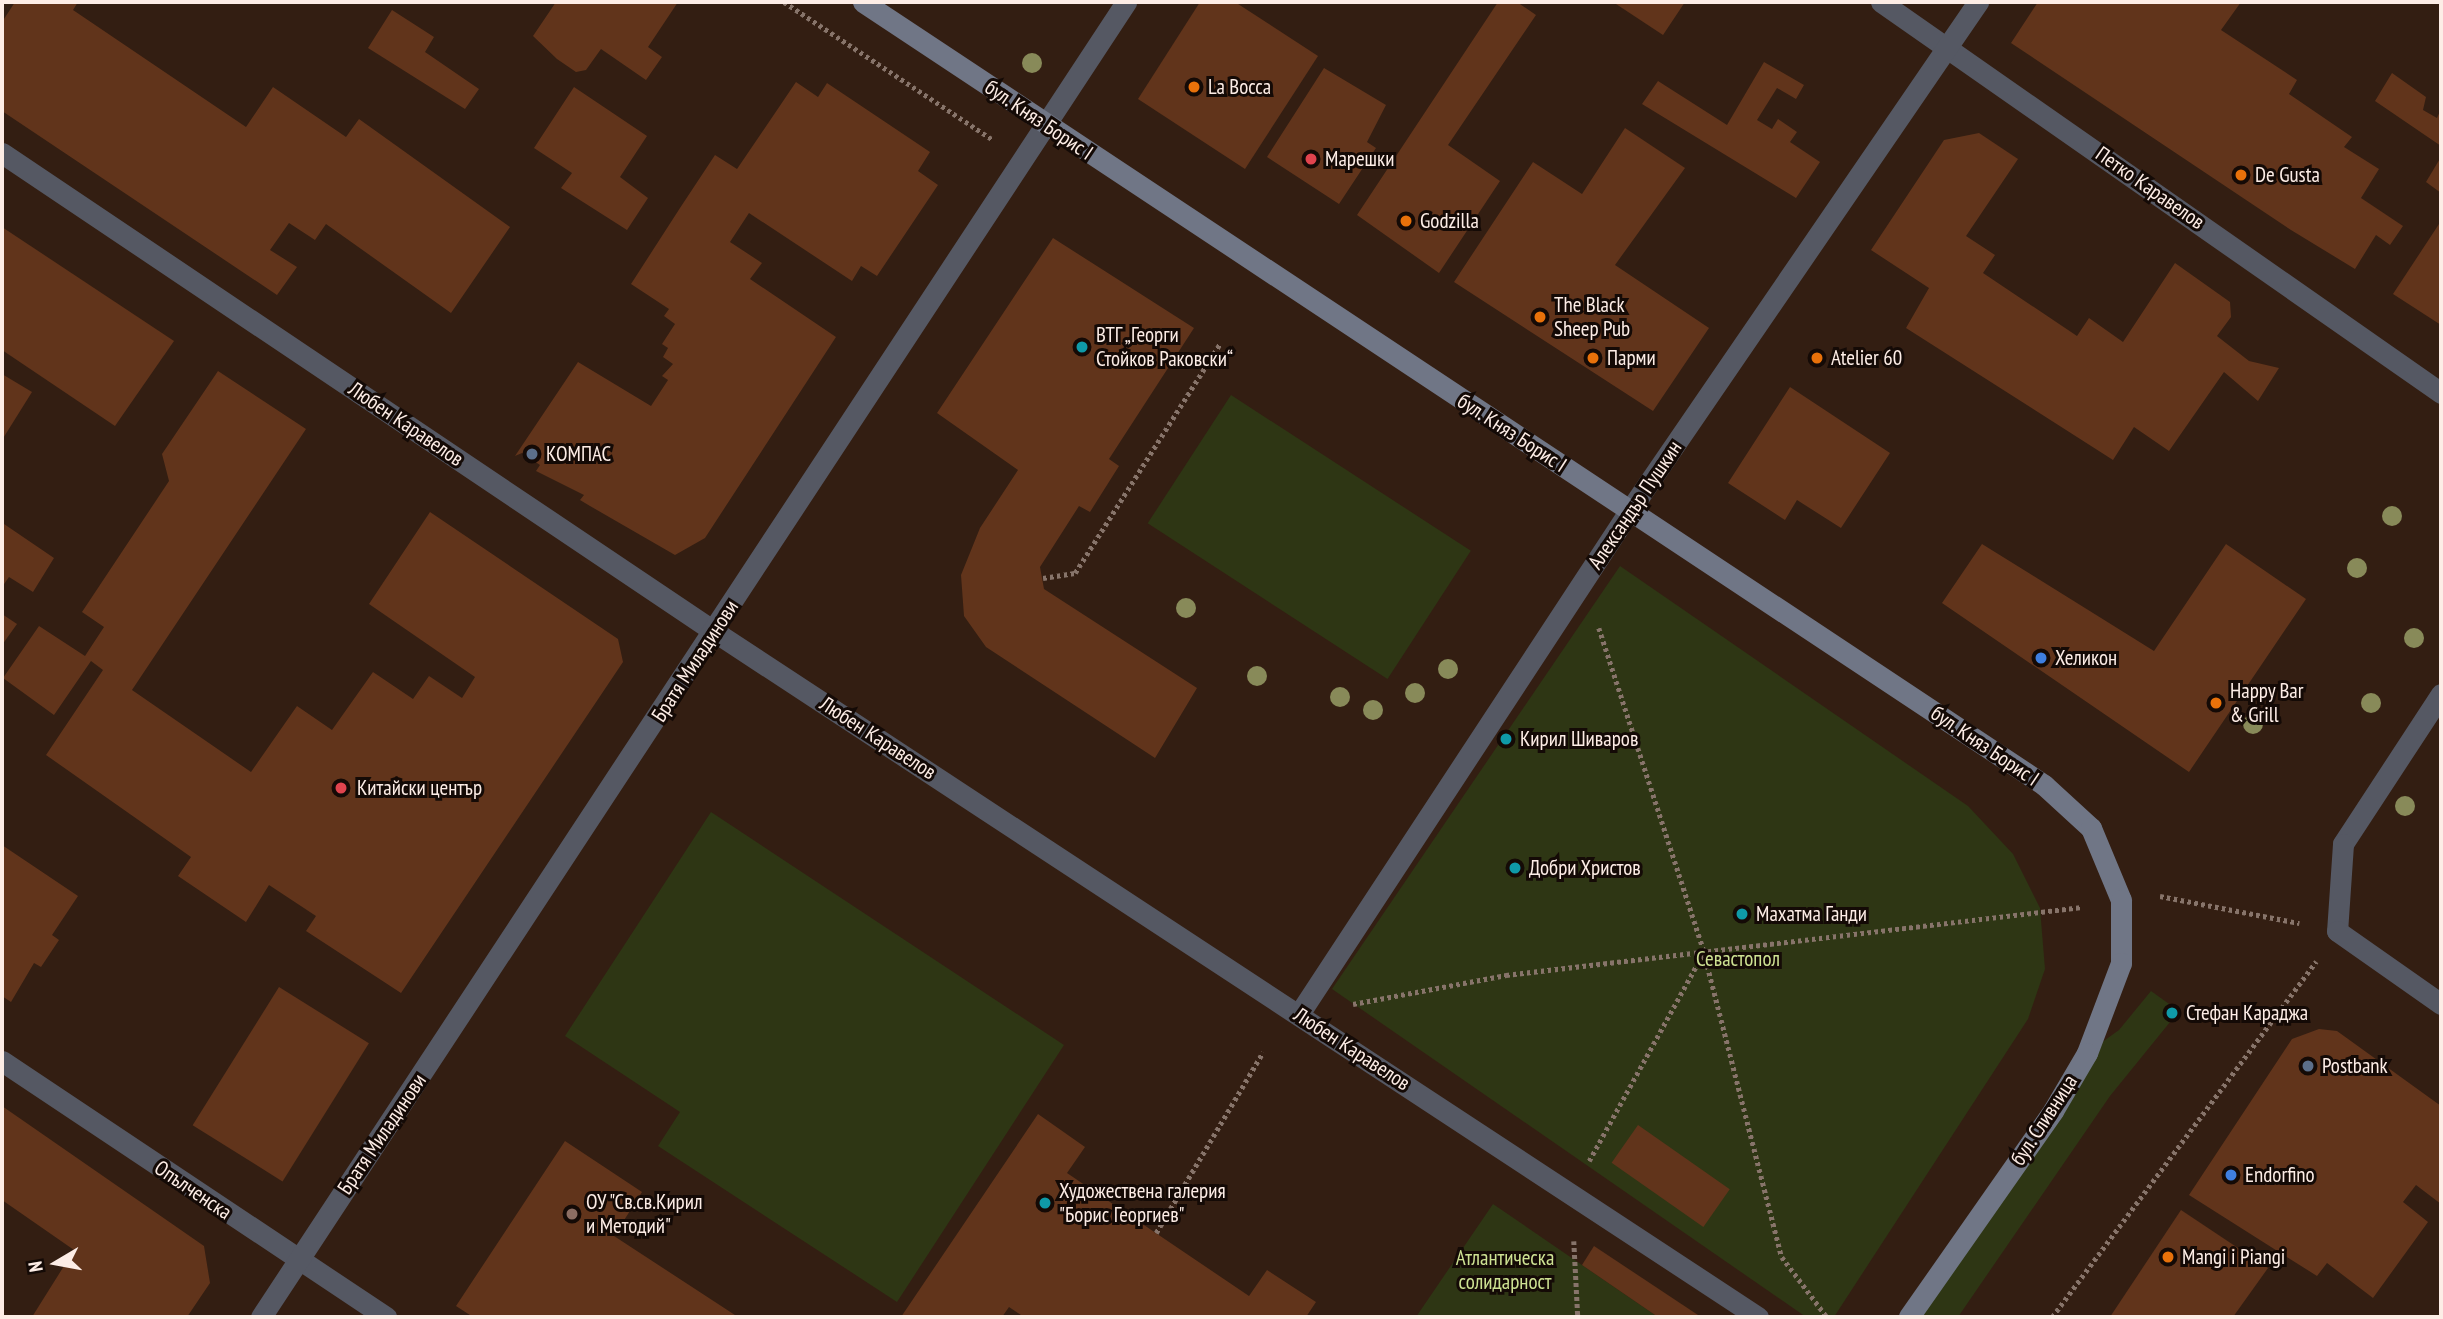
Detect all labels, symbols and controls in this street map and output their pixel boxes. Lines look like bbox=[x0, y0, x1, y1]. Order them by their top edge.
street label: бул. Княз Борис I bbox=[980, 74, 1098, 166]
place label: La Bocca bbox=[1208, 74, 1271, 100]
marker: La Bocca bbox=[1186, 79, 1202, 95]
street label: Петко Каравелов bbox=[2091, 141, 2209, 235]
place label: Марешки bbox=[1325, 146, 1394, 172]
marker: Марешки bbox=[1303, 151, 1319, 167]
place label: De Gusta bbox=[2255, 162, 2320, 188]
marker: De Gusta bbox=[2233, 167, 2249, 183]
place label: Godzilla bbox=[1420, 208, 1479, 234]
marker: Godzilla bbox=[1398, 213, 1414, 229]
place label: The Black Sheep Pub bbox=[1554, 292, 1630, 342]
marker: The Black Sheep Pub bbox=[1532, 309, 1548, 325]
place label: ВТГ „Георги Стойков Раковски“ bbox=[1096, 322, 1233, 372]
marker: ВТГ „Георги Стойков Раковски“ bbox=[1074, 339, 1090, 355]
place label: Парми bbox=[1607, 345, 1656, 371]
place label: Atelier 60 bbox=[1831, 345, 1902, 371]
marker: Парми bbox=[1585, 350, 1601, 366]
marker: Atelier 60 bbox=[1809, 350, 1825, 366]
street label: Любен Каравелов bbox=[344, 376, 468, 472]
street label: бул. Княз Борис I bbox=[1452, 388, 1572, 478]
street label: Александър Пушкин bbox=[1583, 436, 1687, 574]
place label: КОМПАС bbox=[546, 441, 611, 467]
marker: КОМПАС bbox=[524, 446, 540, 462]
street label: Братя Миладинови bbox=[646, 595, 744, 727]
place label: Хеликон bbox=[2055, 645, 2117, 671]
marker: Хеликон bbox=[2033, 650, 2049, 666]
place label: Happy Bar & Grill bbox=[2230, 678, 2304, 728]
street label: Любен Каравелов bbox=[815, 691, 941, 785]
marker: Happy Bar & Grill bbox=[2208, 695, 2224, 711]
street label: бул. Княз Борис I bbox=[1926, 700, 2044, 792]
place label: Кирил Шиваров bbox=[1520, 726, 1638, 752]
marker: Кирил Шиваров bbox=[1498, 731, 1514, 747]
place label: Китайски център bbox=[357, 775, 482, 801]
marker: Китайски център bbox=[331, 778, 351, 798]
place label: Добри Христов bbox=[1529, 855, 1641, 881]
marker: Добри Христов bbox=[1507, 860, 1523, 876]
place label: Махатма Ганди bbox=[1756, 901, 1867, 927]
marker: Махатма Ганди bbox=[1734, 906, 1750, 922]
park label: Севастопол bbox=[1696, 946, 1780, 972]
place label: Стефан Караджа bbox=[2186, 1000, 2308, 1026]
street label: Любен Каравелов bbox=[1289, 1002, 1415, 1096]
marker: Стефан Караджа bbox=[2164, 1005, 2180, 1021]
place label: Postbank bbox=[2322, 1053, 2388, 1079]
marker: Postbank bbox=[2300, 1058, 2316, 1074]
street label: Братя Миладинови bbox=[332, 1069, 432, 1199]
street label: бул. Сливница bbox=[2005, 1069, 2083, 1171]
street label: Опълченска bbox=[150, 1155, 236, 1225]
place label: Endorfino bbox=[2245, 1162, 2315, 1188]
marker: Endorfino bbox=[2223, 1167, 2239, 1183]
place label: Художествена галерия "Борис Георгиев" bbox=[1059, 1178, 1226, 1228]
place label: ОУ "Св.св.Кирил и Методий" bbox=[586, 1189, 704, 1239]
marker: Художествена галерия "Борис Георгиев" bbox=[1037, 1195, 1053, 1211]
marker: ОУ "Св.св.Кирил и Методий" bbox=[564, 1206, 580, 1222]
north arrow bbox=[21, 1228, 91, 1298]
place label: Mangi i Piangi bbox=[2182, 1244, 2285, 1270]
park label: Атлантическа солидарност bbox=[1456, 1245, 1554, 1295]
marker: Mangi i Piangi bbox=[2160, 1249, 2176, 1265]
text: N bbox=[23, 1260, 48, 1274]

